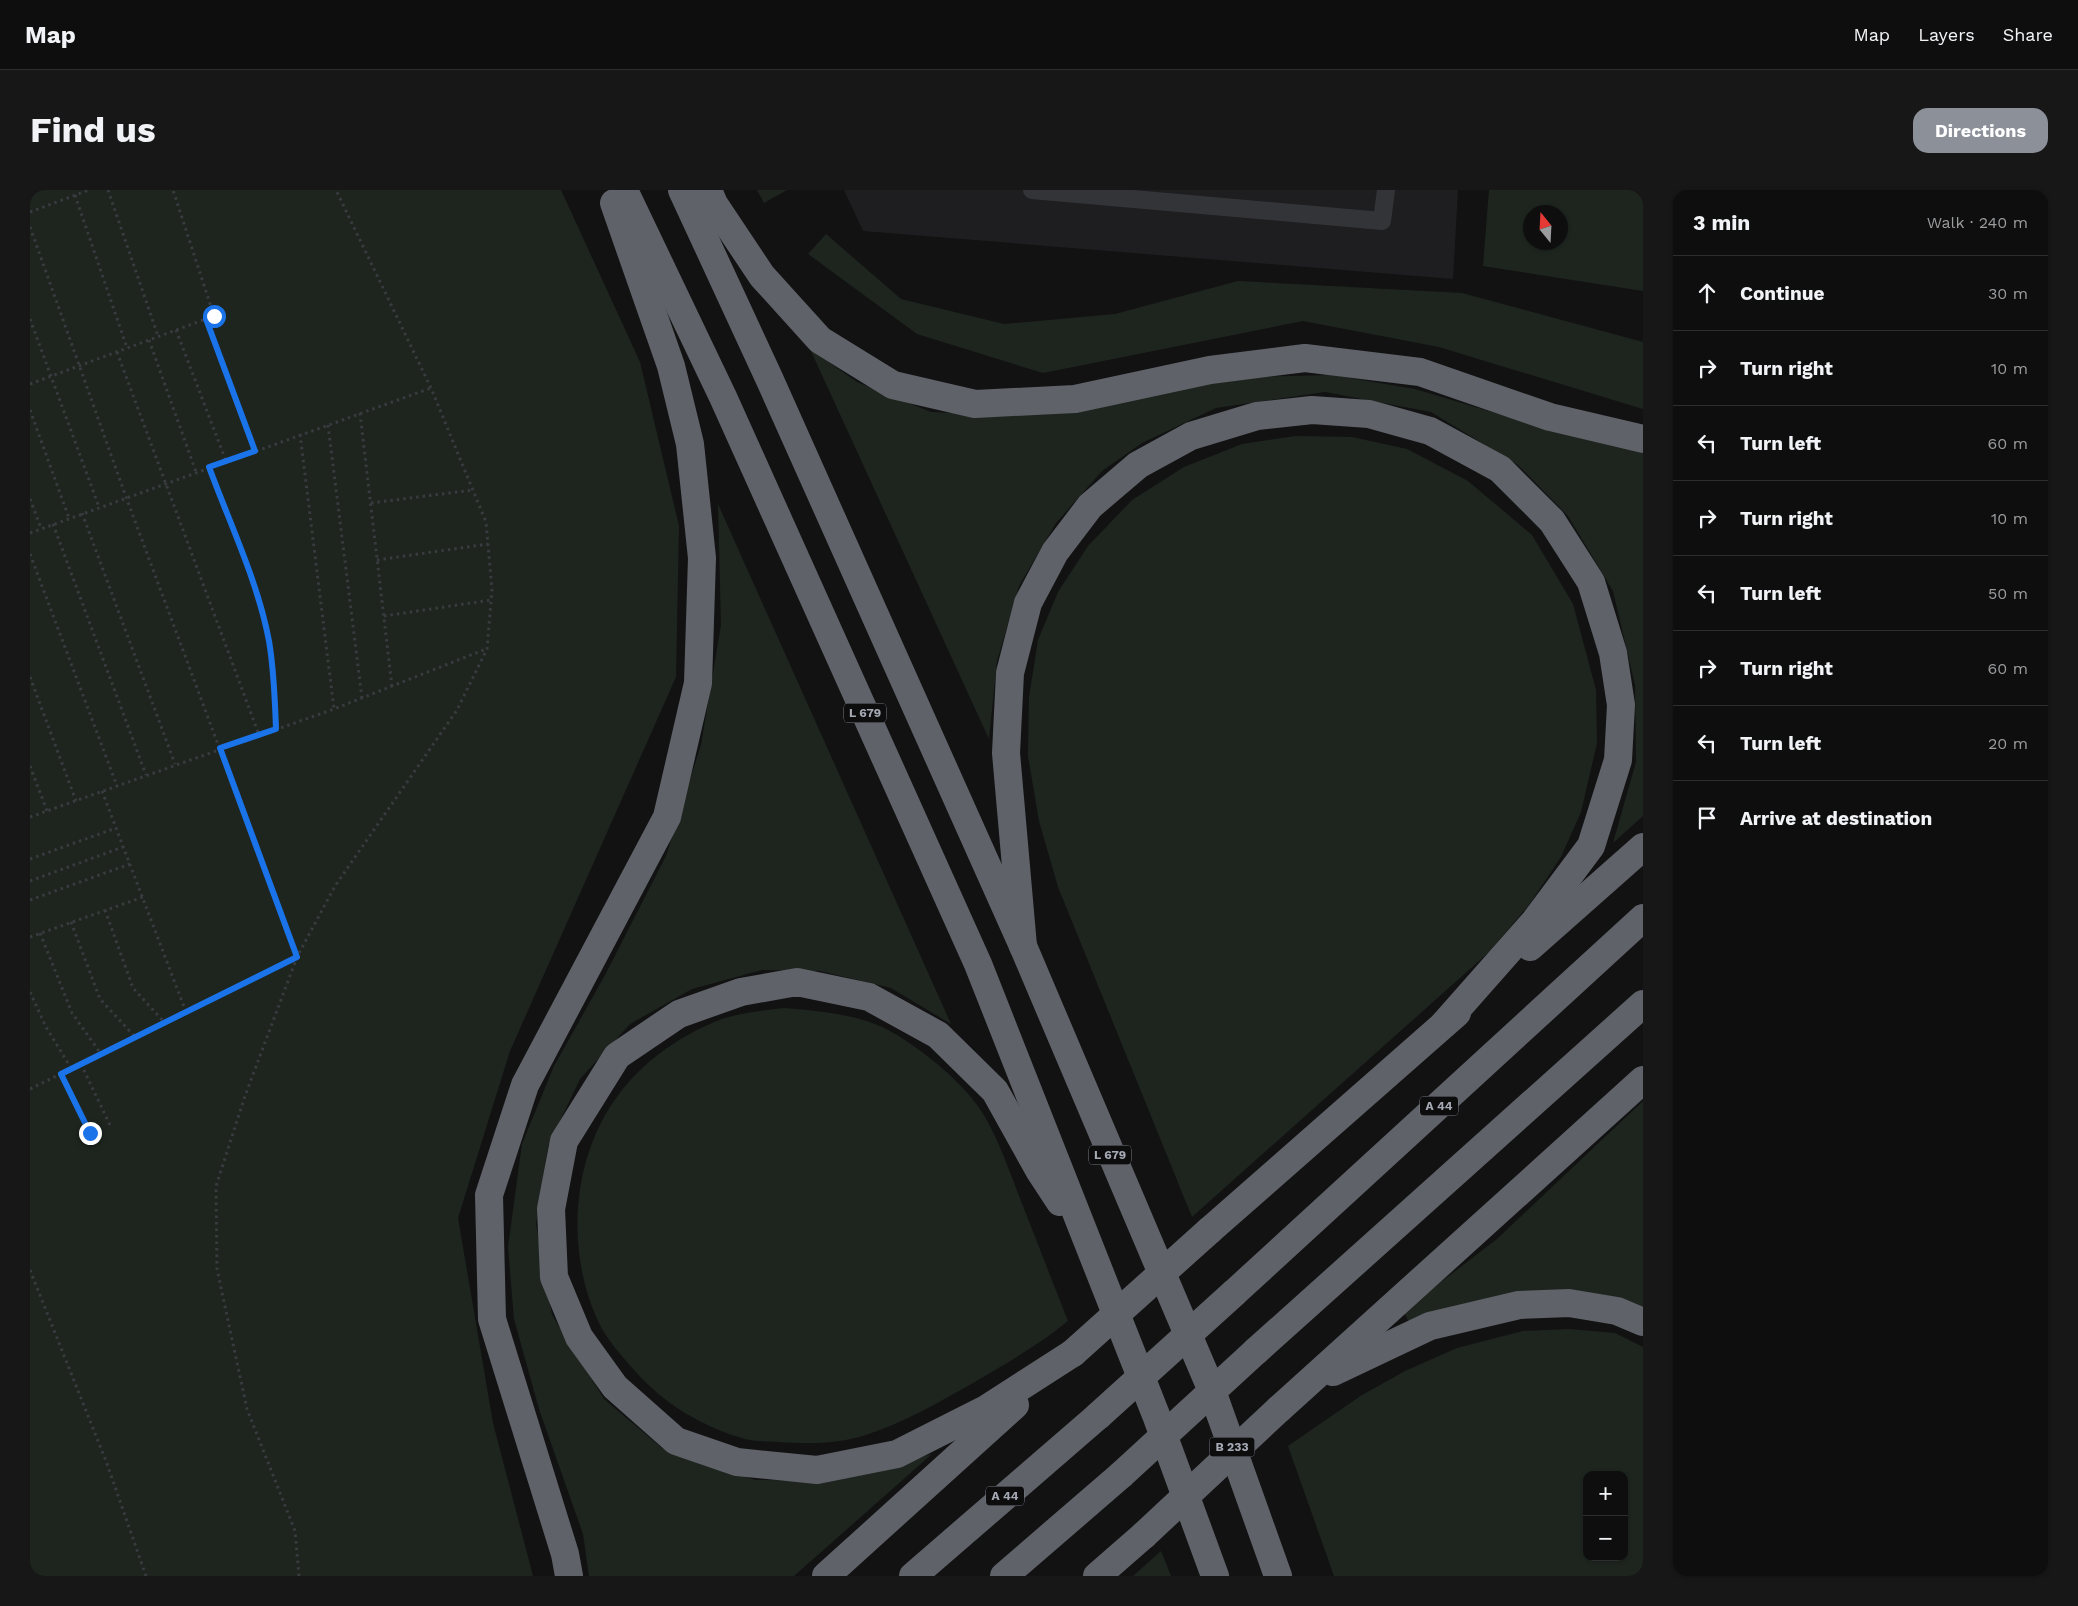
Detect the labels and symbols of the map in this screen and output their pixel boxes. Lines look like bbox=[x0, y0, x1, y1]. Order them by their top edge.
north arrow bbox=[1523, 205, 1568, 250]
route start bbox=[203, 305, 226, 328]
road number: L 679 bbox=[844, 704, 886, 722]
road number: A 44 bbox=[1420, 1096, 1458, 1116]
route end bbox=[79, 1122, 102, 1145]
road number: L 679 bbox=[1089, 1146, 1131, 1164]
road number: B 233 bbox=[1210, 1438, 1254, 1456]
road number: A 44 bbox=[986, 1486, 1024, 1505]

